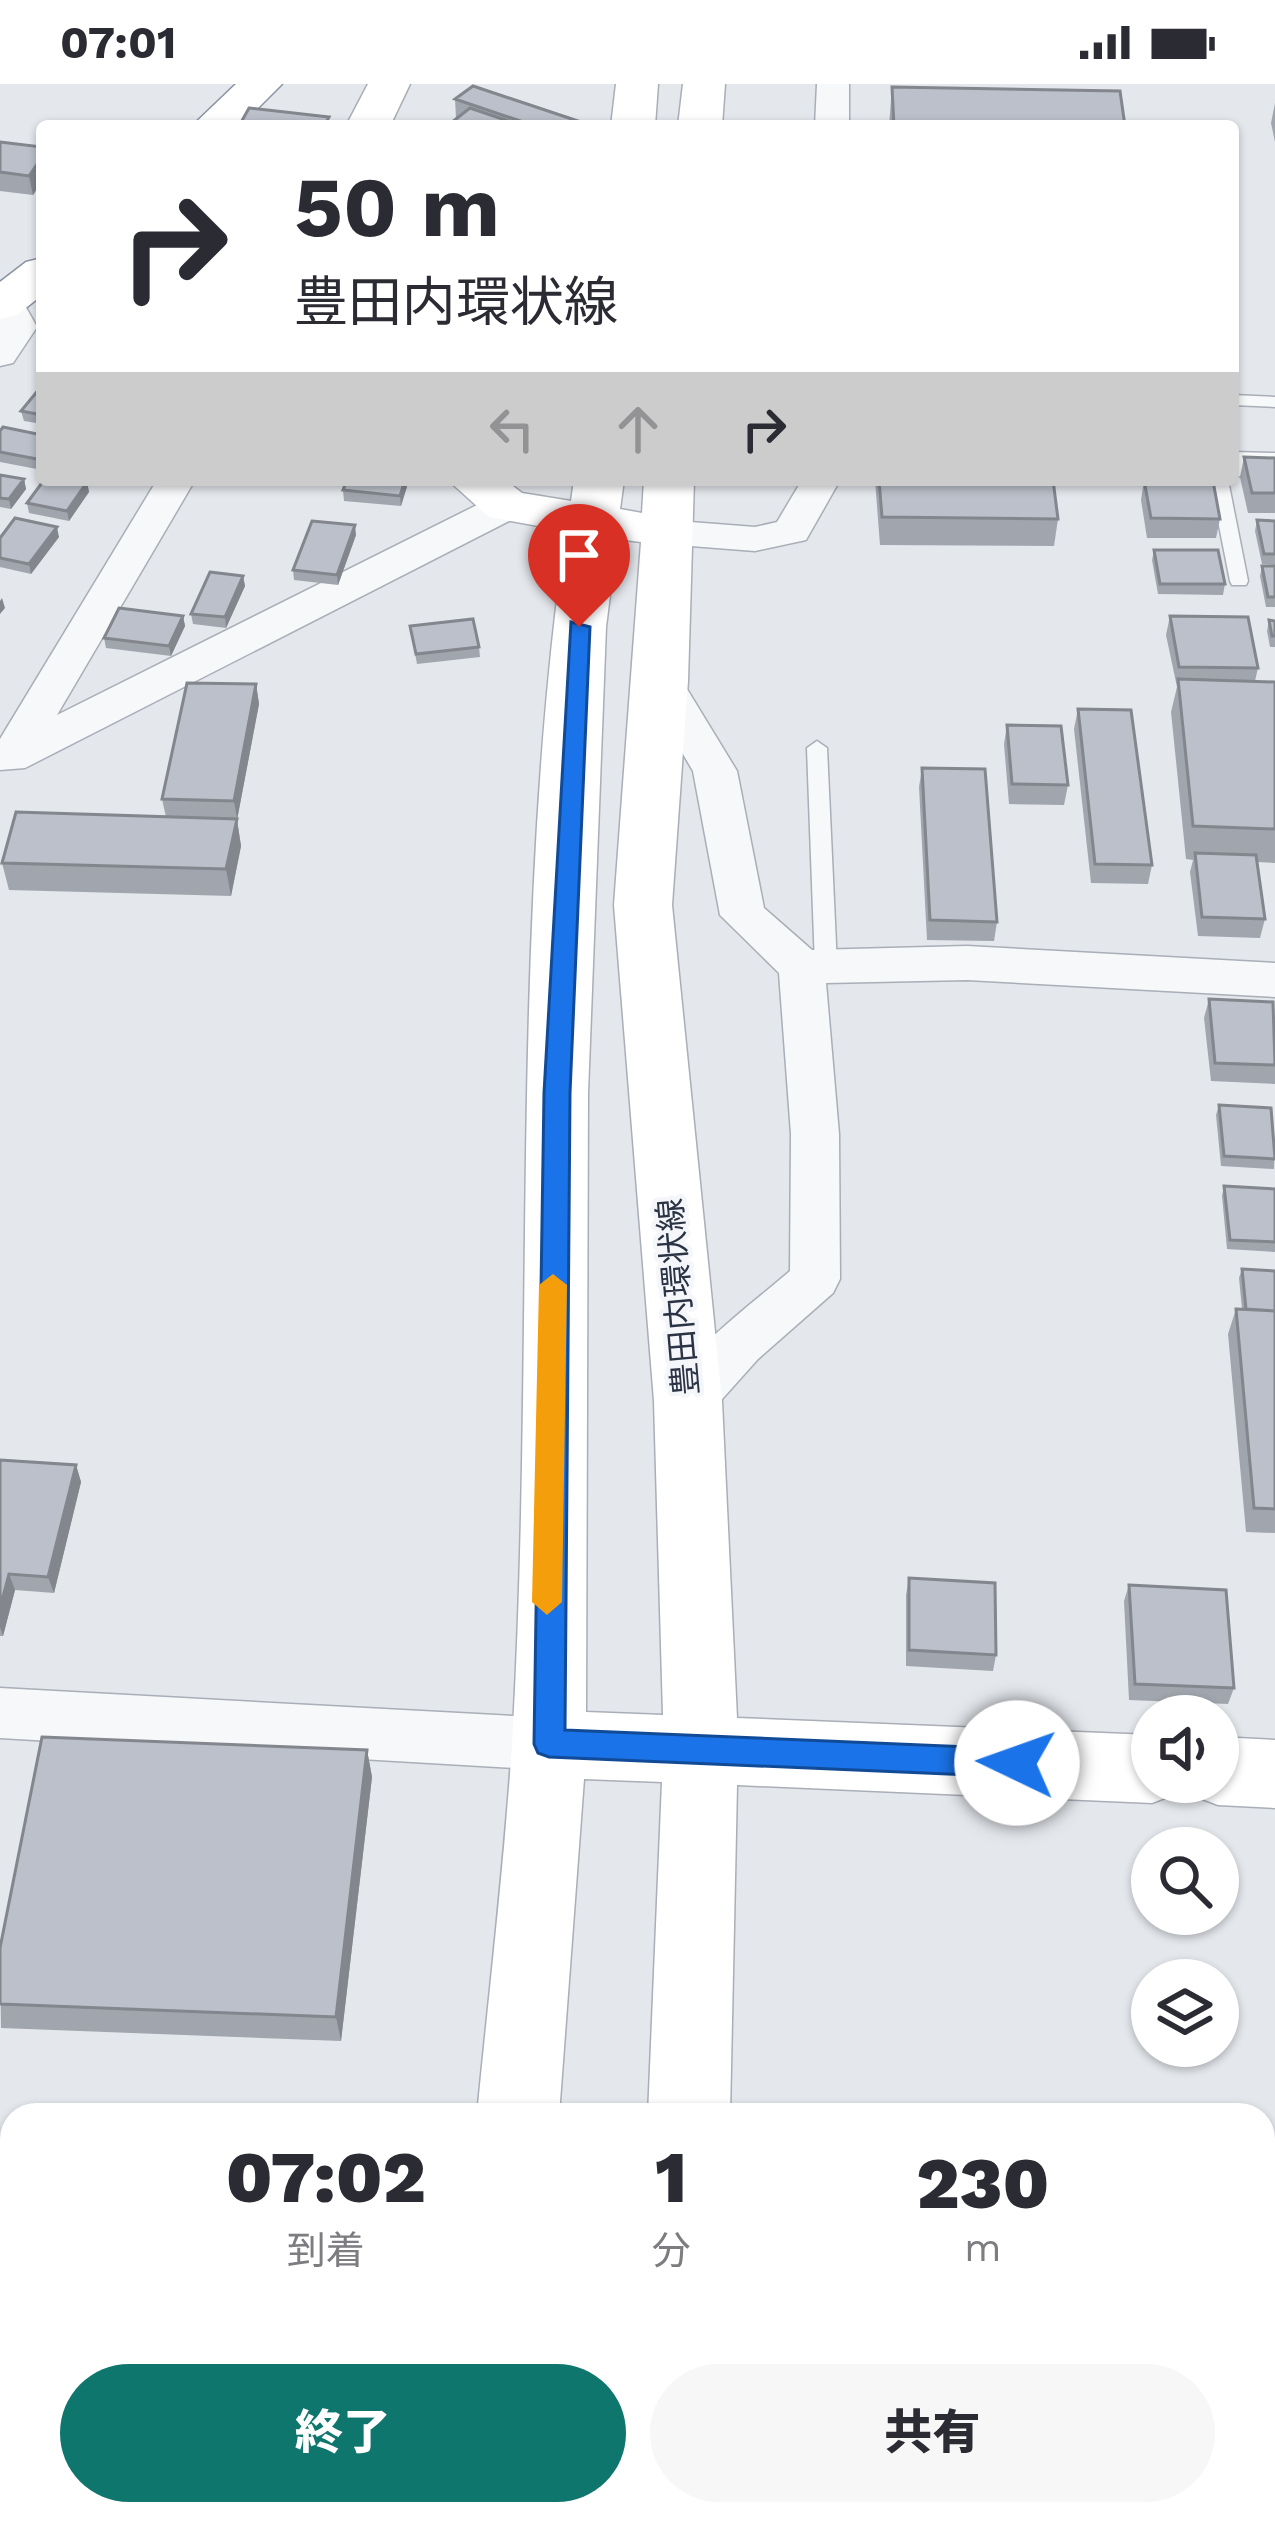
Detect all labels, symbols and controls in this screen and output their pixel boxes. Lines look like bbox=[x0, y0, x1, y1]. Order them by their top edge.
text: 07:01 bbox=[60, 16, 176, 69]
text: 50 m bbox=[294, 158, 500, 256]
icon: right bbox=[96, 168, 252, 324]
text: 豊田内環状線 bbox=[294, 271, 618, 334]
icon: left bbox=[479, 396, 545, 462]
icon: ahead bbox=[605, 396, 671, 462]
icon: right bbox=[731, 396, 797, 462]
pin bbox=[528, 504, 630, 627]
icon: arrive bbox=[546, 522, 612, 588]
street label: 豊田内環状線 bbox=[650, 1197, 706, 1397]
map controls bbox=[1131, 1695, 1239, 2067]
button: sound bbox=[1131, 1695, 1239, 1803]
position arrow bbox=[954, 1700, 1080, 1826]
button: search bbox=[1131, 1827, 1239, 1935]
button: layers bbox=[1131, 1959, 1239, 2067]
text: 07:02 bbox=[226, 2135, 426, 2219]
text: 1 bbox=[655, 2135, 687, 2219]
text: 230 bbox=[916, 2141, 1049, 2225]
text: m bbox=[964, 2225, 1001, 2270]
text: 到着 bbox=[287, 2228, 365, 2273]
text: 分 bbox=[651, 2228, 690, 2273]
button: 終了 bbox=[60, 2364, 626, 2502]
button: 共有 bbox=[650, 2364, 1215, 2502]

